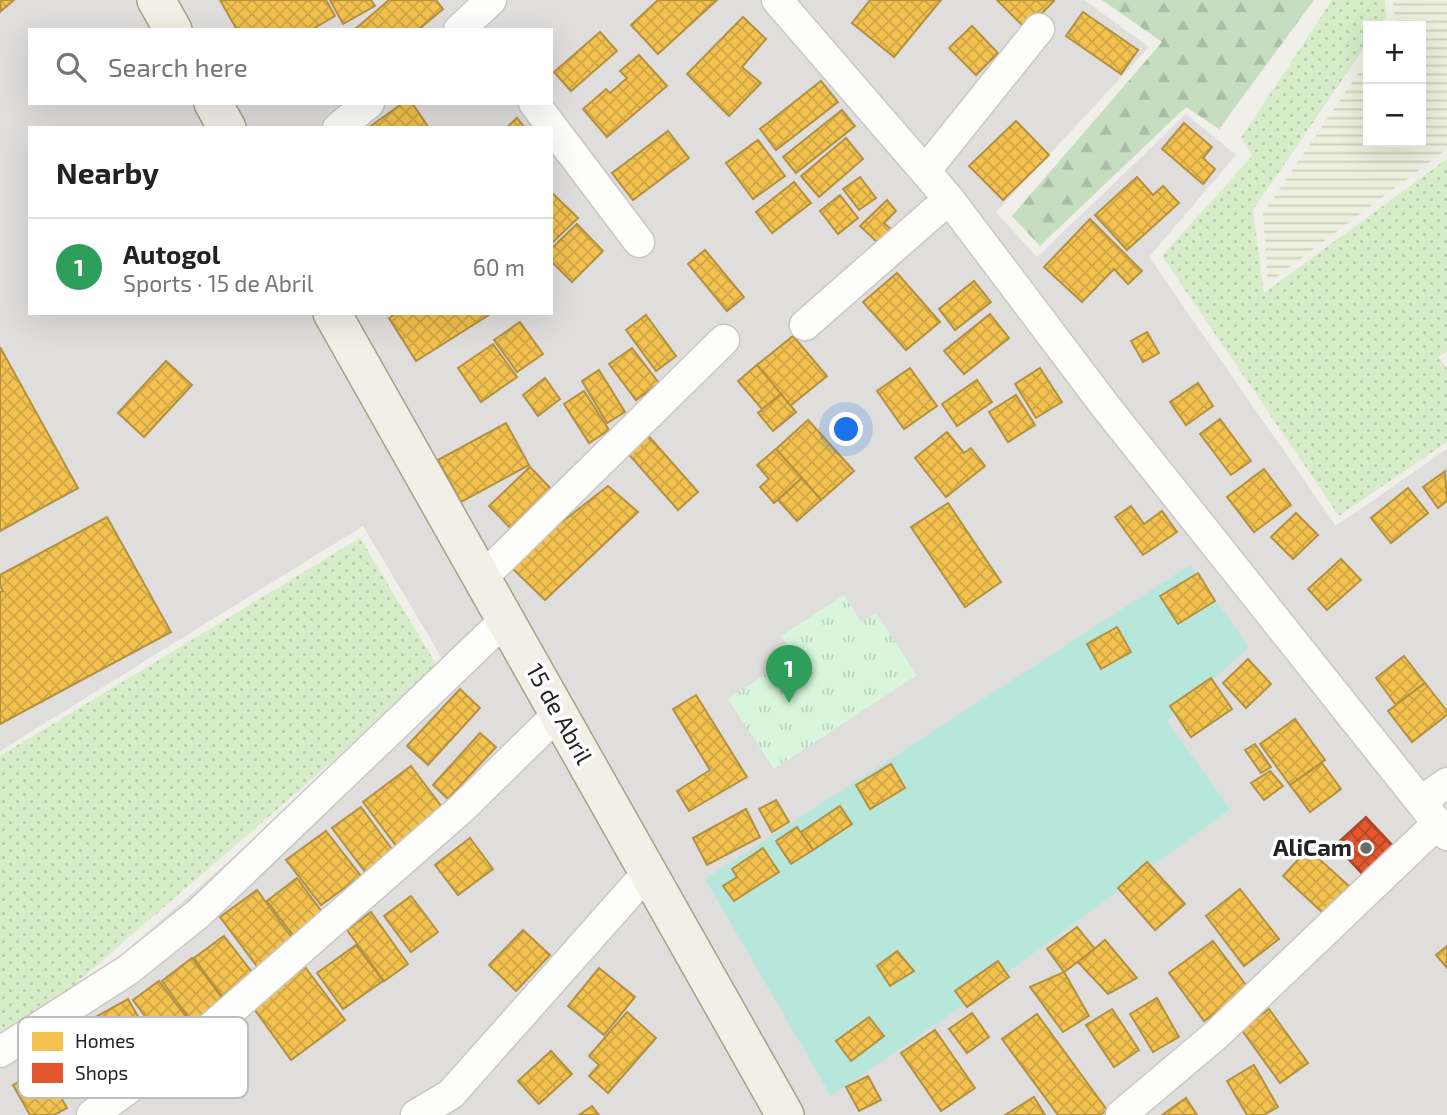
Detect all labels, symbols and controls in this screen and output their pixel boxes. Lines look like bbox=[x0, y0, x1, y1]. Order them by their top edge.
map controls bbox=[1363, 21, 1426, 147]
button: + bbox=[1363, 21, 1426, 84]
search box bbox=[28, 28, 553, 105]
icon: search bbox=[52, 48, 90, 86]
text: Search here bbox=[108, 51, 248, 82]
button: − bbox=[1363, 84, 1426, 147]
text: Nearby bbox=[56, 154, 159, 190]
text: Autogol bbox=[123, 238, 220, 269]
text: 1 bbox=[74, 253, 84, 281]
text: 60 m bbox=[473, 253, 525, 281]
text: Sports · 15 de Abril bbox=[123, 269, 314, 297]
your location bbox=[829, 412, 863, 446]
pin: 1 bbox=[766, 645, 812, 703]
street label: 15 de Abril bbox=[521, 658, 600, 769]
place label: AliCam bbox=[1273, 832, 1352, 861]
marker: AliCam bbox=[1358, 840, 1374, 856]
legend bbox=[18, 1017, 248, 1098]
text: Homes bbox=[75, 1029, 135, 1052]
text: Shops bbox=[75, 1061, 128, 1084]

